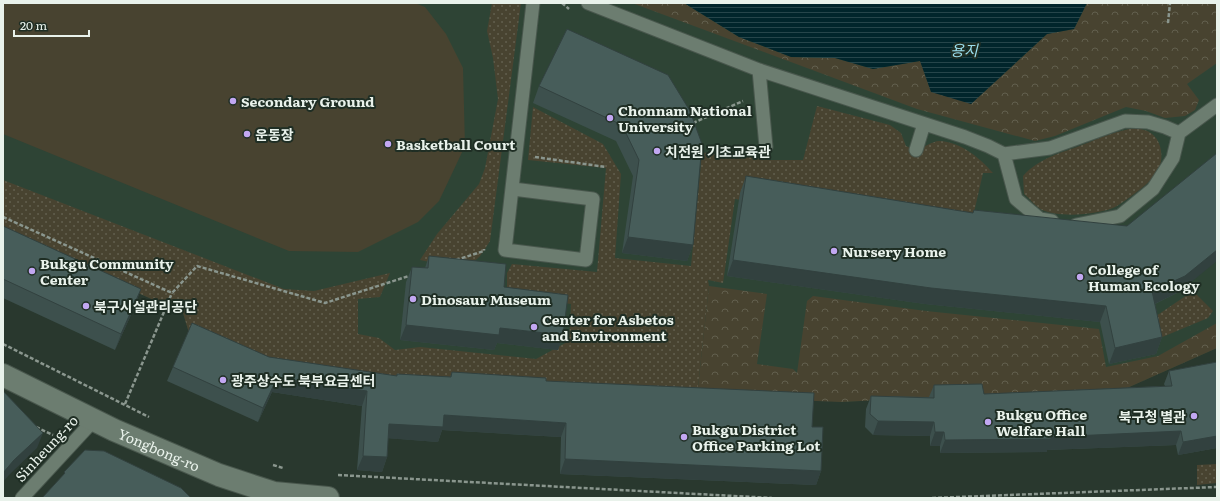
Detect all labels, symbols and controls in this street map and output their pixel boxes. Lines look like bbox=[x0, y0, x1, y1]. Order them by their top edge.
scale bar bbox=[14, 12, 89, 38]
text: 20 m bbox=[20, 16, 47, 34]
water label: 용지 bbox=[950, 38, 979, 61]
place label: Secondary Ground bbox=[241, 91, 375, 111]
marker: Secondary Ground bbox=[228, 96, 238, 106]
place label: Chonnam National University bbox=[618, 100, 752, 136]
marker: Chonnam National University bbox=[605, 113, 615, 123]
place label: 운동장 bbox=[255, 124, 294, 144]
marker: 운동장 bbox=[242, 129, 252, 139]
place label: Basketball Court bbox=[396, 134, 516, 154]
marker: Basketball Court bbox=[383, 139, 393, 149]
place label: 치전원 기초교육관 bbox=[665, 141, 771, 161]
marker: 치전원 기초교육관 bbox=[652, 146, 662, 156]
place label: Nursery Home bbox=[842, 241, 946, 261]
marker: Nursery Home bbox=[829, 246, 839, 256]
place label: Bukgu Community Center bbox=[40, 253, 174, 289]
place label: College of Human Ecology bbox=[1088, 259, 1200, 295]
marker: Bukgu Community Center bbox=[27, 266, 37, 276]
marker: College of Human Ecology bbox=[1075, 272, 1085, 282]
place label: Dinosaur Museum bbox=[421, 289, 551, 309]
marker: Dinosaur Museum bbox=[408, 294, 418, 304]
place label: 북구시설관리공단 bbox=[94, 296, 197, 316]
marker: 북구시설관리공단 bbox=[81, 301, 91, 311]
place label: Center for Asbetos and Environment bbox=[542, 309, 674, 345]
marker: Center for Asbetos and Environment bbox=[529, 322, 539, 332]
place label: 광주상수도 북부요금센터 bbox=[231, 370, 375, 390]
marker: 광주상수도 북부요금센터 bbox=[218, 375, 228, 385]
place label: Bukgu Office Welfare Hall bbox=[996, 404, 1087, 440]
place label: 북구청 별관 bbox=[1119, 406, 1186, 426]
street label: Sinheung-ro bbox=[10, 410, 82, 486]
marker: 북구청 별관 bbox=[1189, 411, 1199, 421]
marker: Bukgu Office Welfare Hall bbox=[983, 417, 993, 427]
place label: Bukgu District Office Parking Lot bbox=[692, 419, 821, 455]
street label: Yongbong-ro bbox=[115, 423, 203, 476]
marker: Bukgu District Office Parking Lot bbox=[679, 432, 689, 442]

